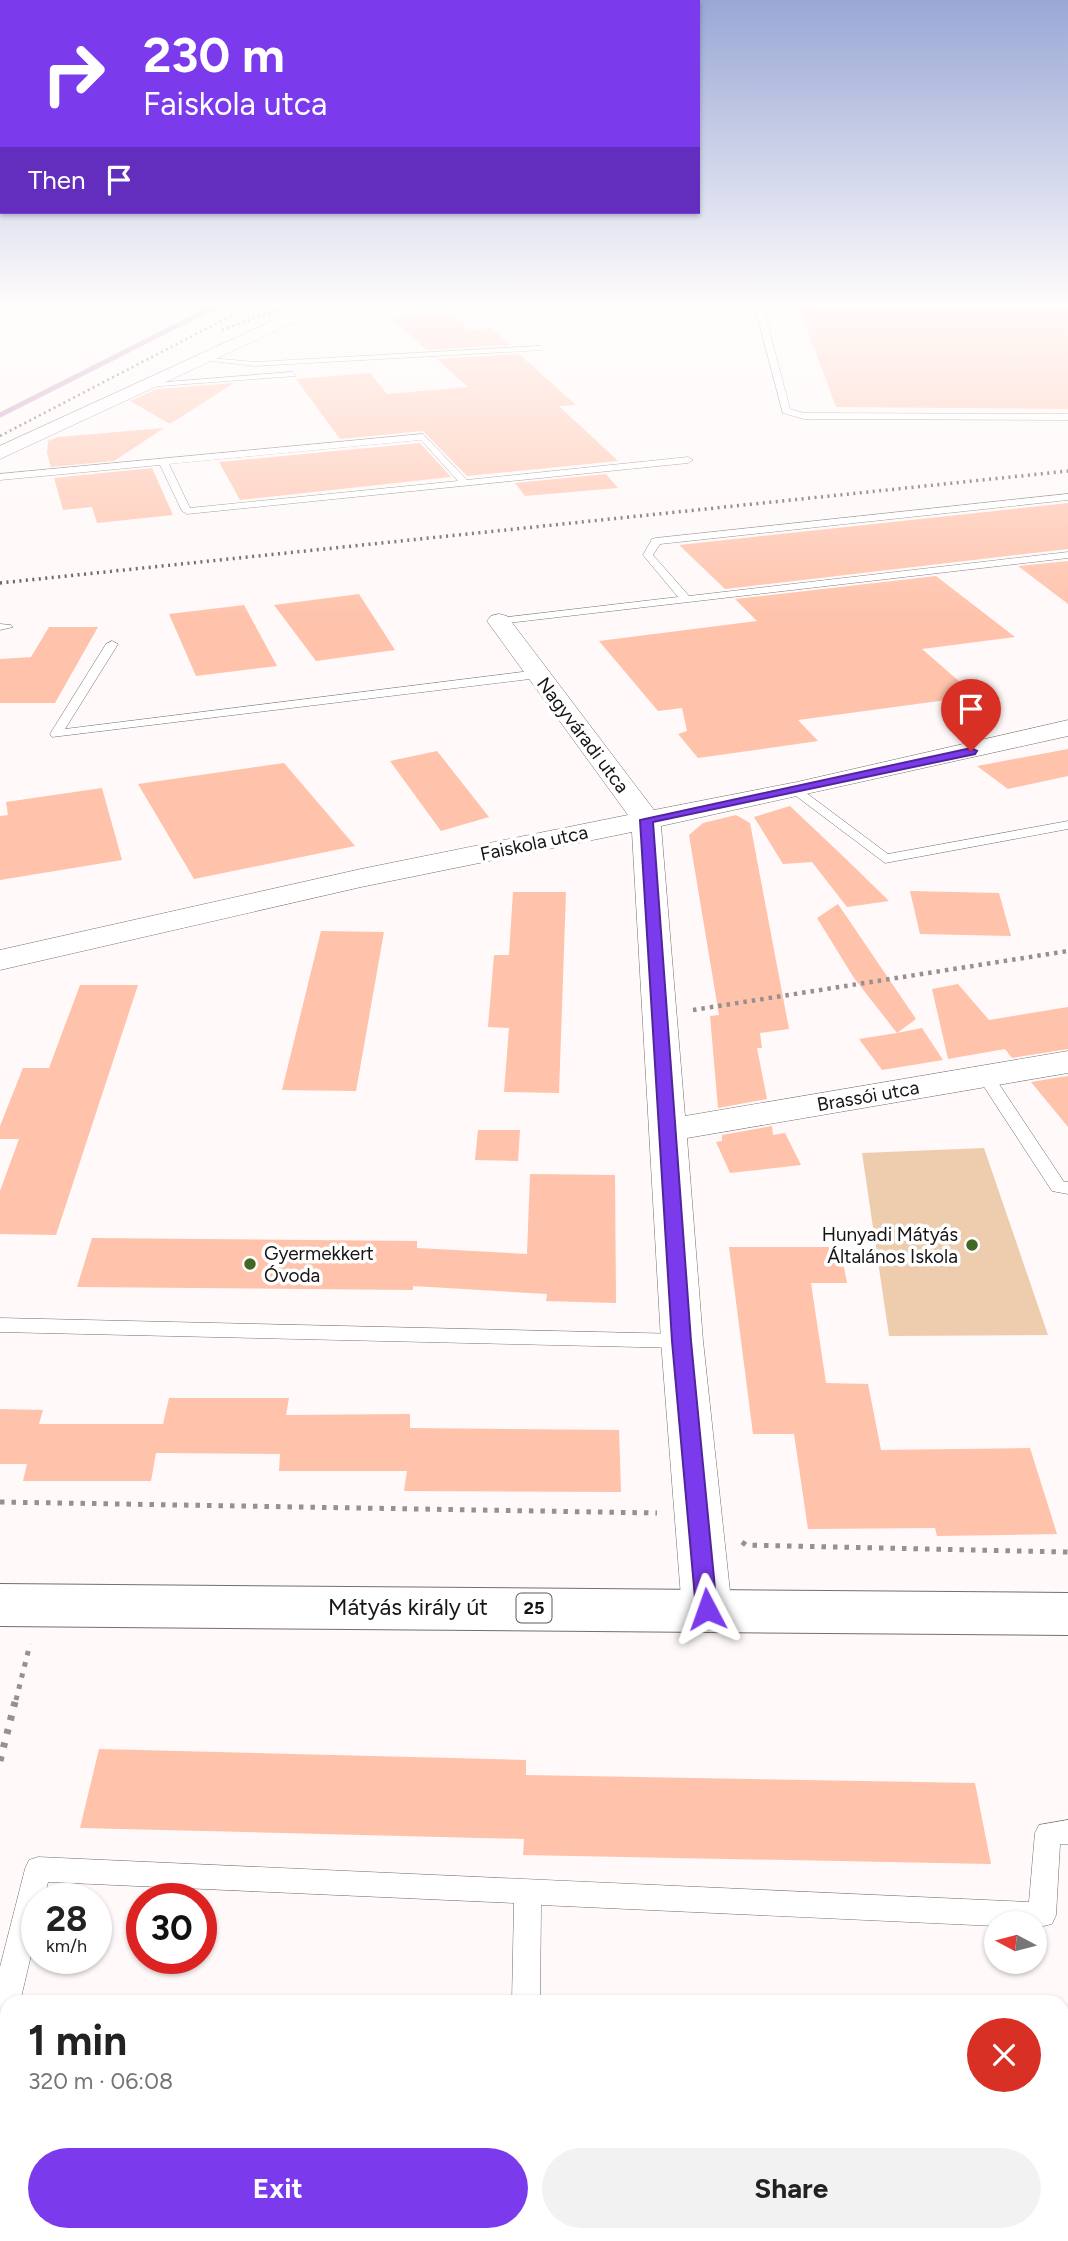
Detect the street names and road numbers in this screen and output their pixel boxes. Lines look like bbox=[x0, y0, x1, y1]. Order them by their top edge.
street label: Nagyváradi utca bbox=[532, 673, 634, 797]
street label: Faiskola utca bbox=[478, 820, 590, 866]
street label: Brassói utca bbox=[815, 1076, 921, 1116]
street label: Mátyás király út bbox=[328, 1593, 488, 1621]
road number: 25 bbox=[516, 1594, 552, 1623]

